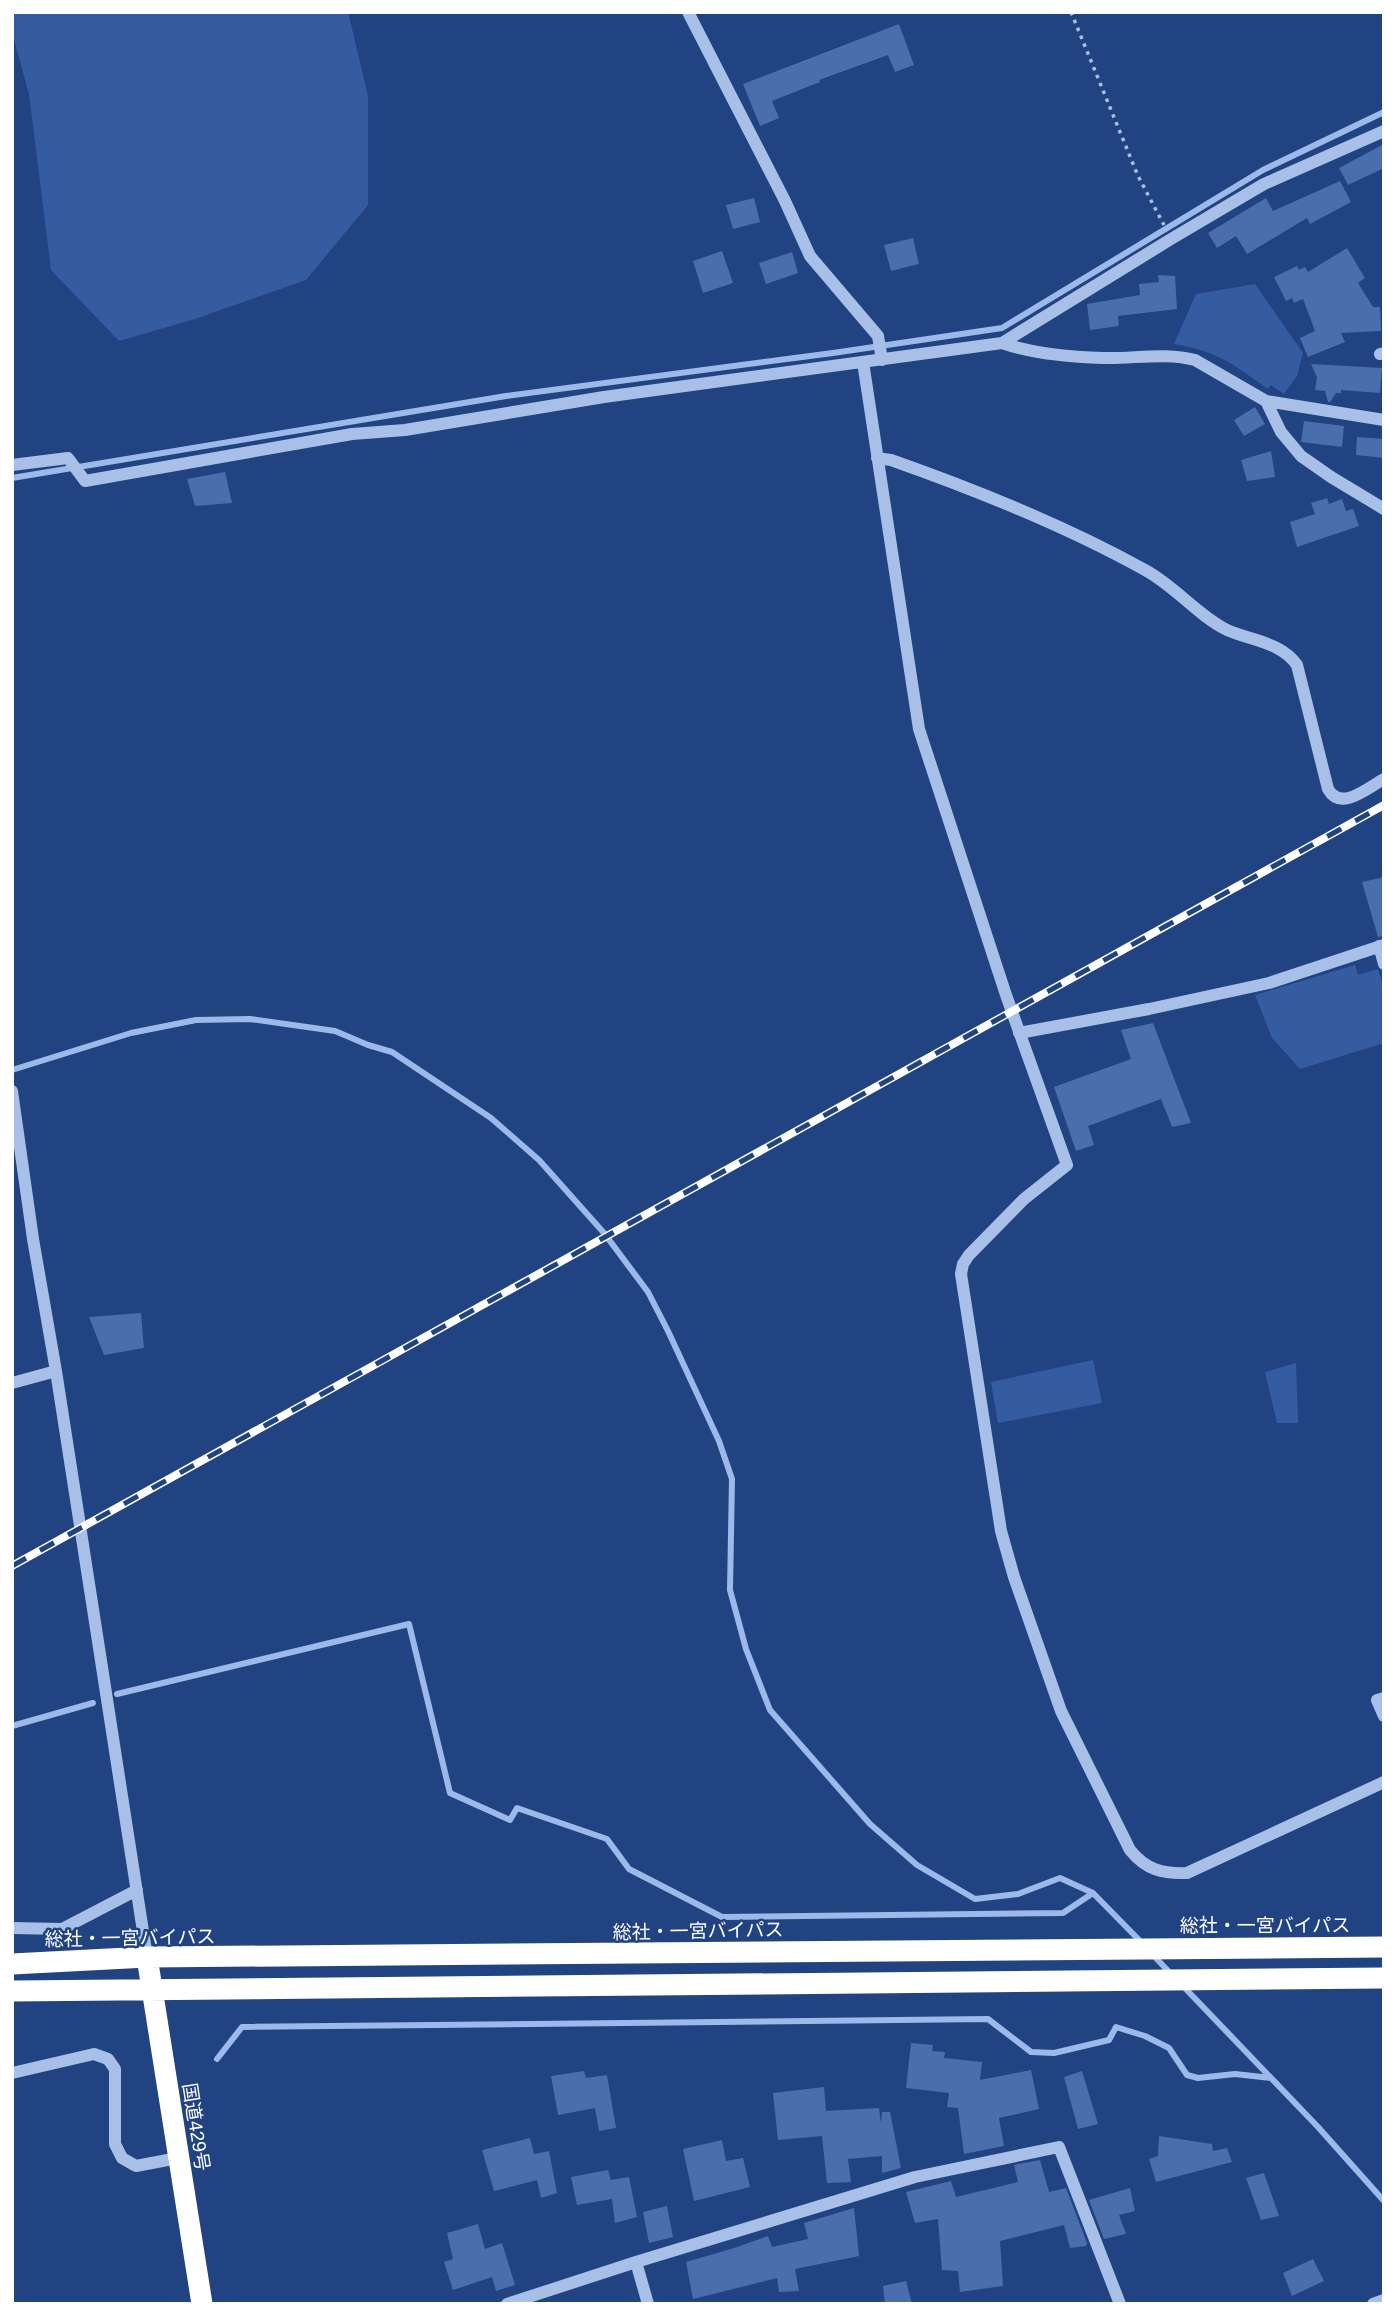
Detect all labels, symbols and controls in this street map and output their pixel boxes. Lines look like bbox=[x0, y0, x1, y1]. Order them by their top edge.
street label: 総社・一宮バイパス bbox=[1180, 1915, 1350, 1936]
street label: 総社・一宮バイパス bbox=[613, 1919, 783, 1943]
street label: 総社・一宮バイパス bbox=[45, 1926, 215, 1950]
street label: 国道429号 bbox=[179, 2082, 213, 2172]

